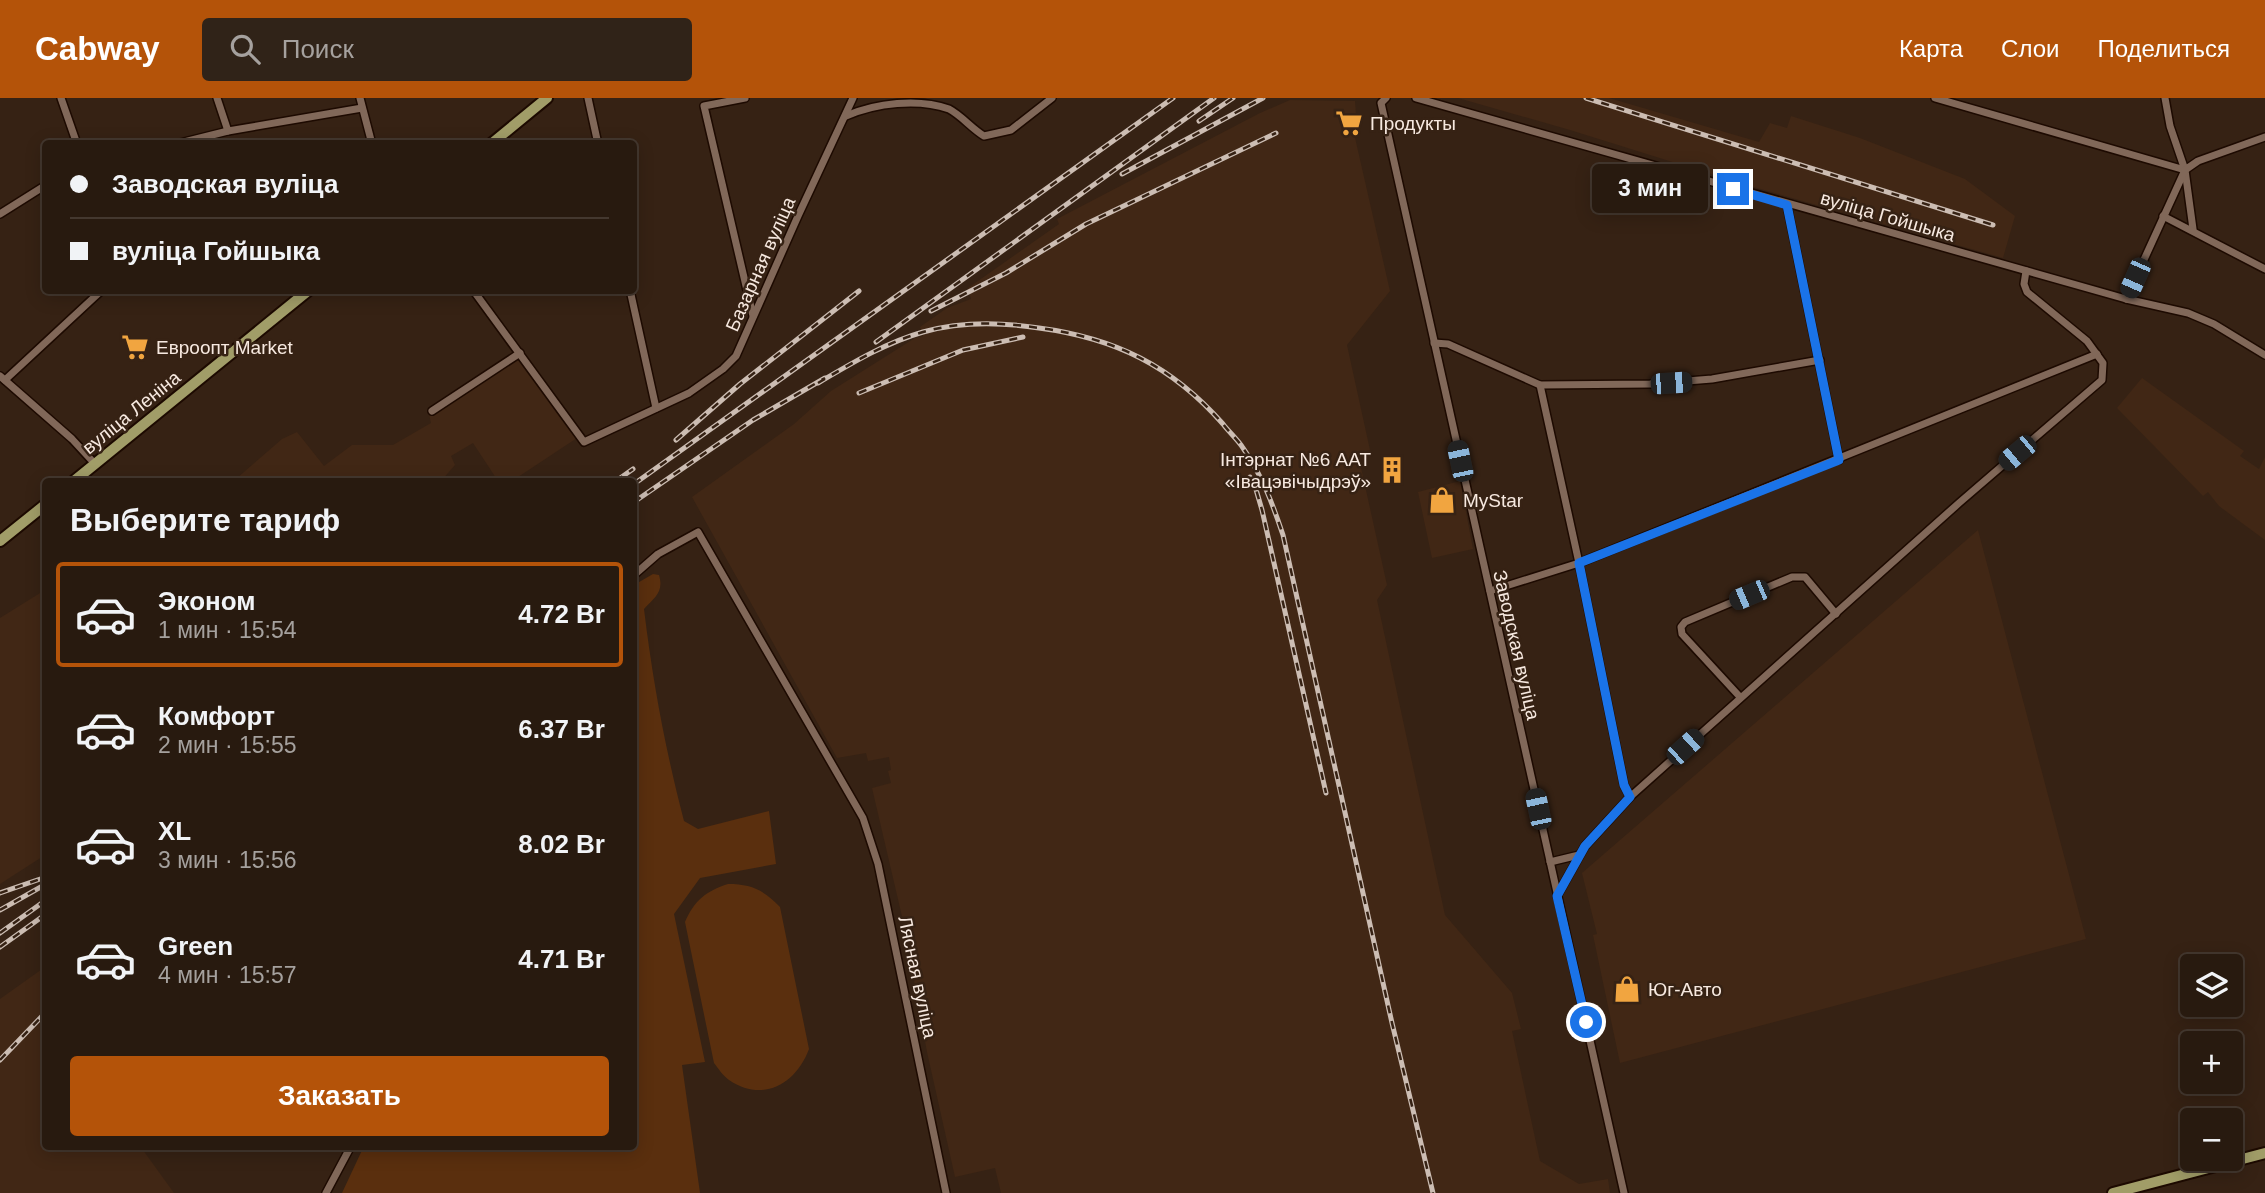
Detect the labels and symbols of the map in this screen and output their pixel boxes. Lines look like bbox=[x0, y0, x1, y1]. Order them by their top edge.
supermarket icon: Продукты bbox=[1334, 108, 1364, 138]
place label: Продукты bbox=[1370, 113, 1456, 134]
callout: 3 мин bbox=[1593, 164, 1708, 214]
route end bbox=[1717, 173, 1749, 205]
street label: вуліца Гойшыка bbox=[1818, 187, 1958, 246]
street label: Базарная вуліца bbox=[721, 193, 800, 335]
car bbox=[2117, 255, 2154, 301]
supermarket icon: Евроопт Market bbox=[120, 332, 150, 362]
place label: Евроопт Market bbox=[156, 337, 294, 358]
street label: вуліца Леніна bbox=[78, 366, 185, 458]
car bbox=[1650, 371, 1693, 395]
car bbox=[1995, 431, 2040, 475]
car bbox=[1446, 438, 1475, 484]
place label: Інтэрнат №6 ААТ «Івацэвічыдрэў» bbox=[1220, 449, 1371, 492]
building icon: Інтэрнат №6 ААТ «Івацэвічыдрэў» bbox=[1377, 455, 1407, 485]
shop icon: MyStar bbox=[1427, 485, 1457, 515]
place label: MyStar bbox=[1463, 490, 1524, 511]
street label: Заводская вуліца bbox=[1489, 568, 1544, 722]
car bbox=[1726, 577, 1773, 613]
car bbox=[1663, 725, 1708, 769]
car bbox=[1524, 786, 1553, 832]
street label: Лясная вуліца bbox=[894, 914, 941, 1041]
shop icon: Юг-Авто bbox=[1612, 974, 1642, 1004]
place label: Юг-Авто bbox=[1648, 979, 1722, 1000]
route start bbox=[1570, 1006, 1602, 1038]

